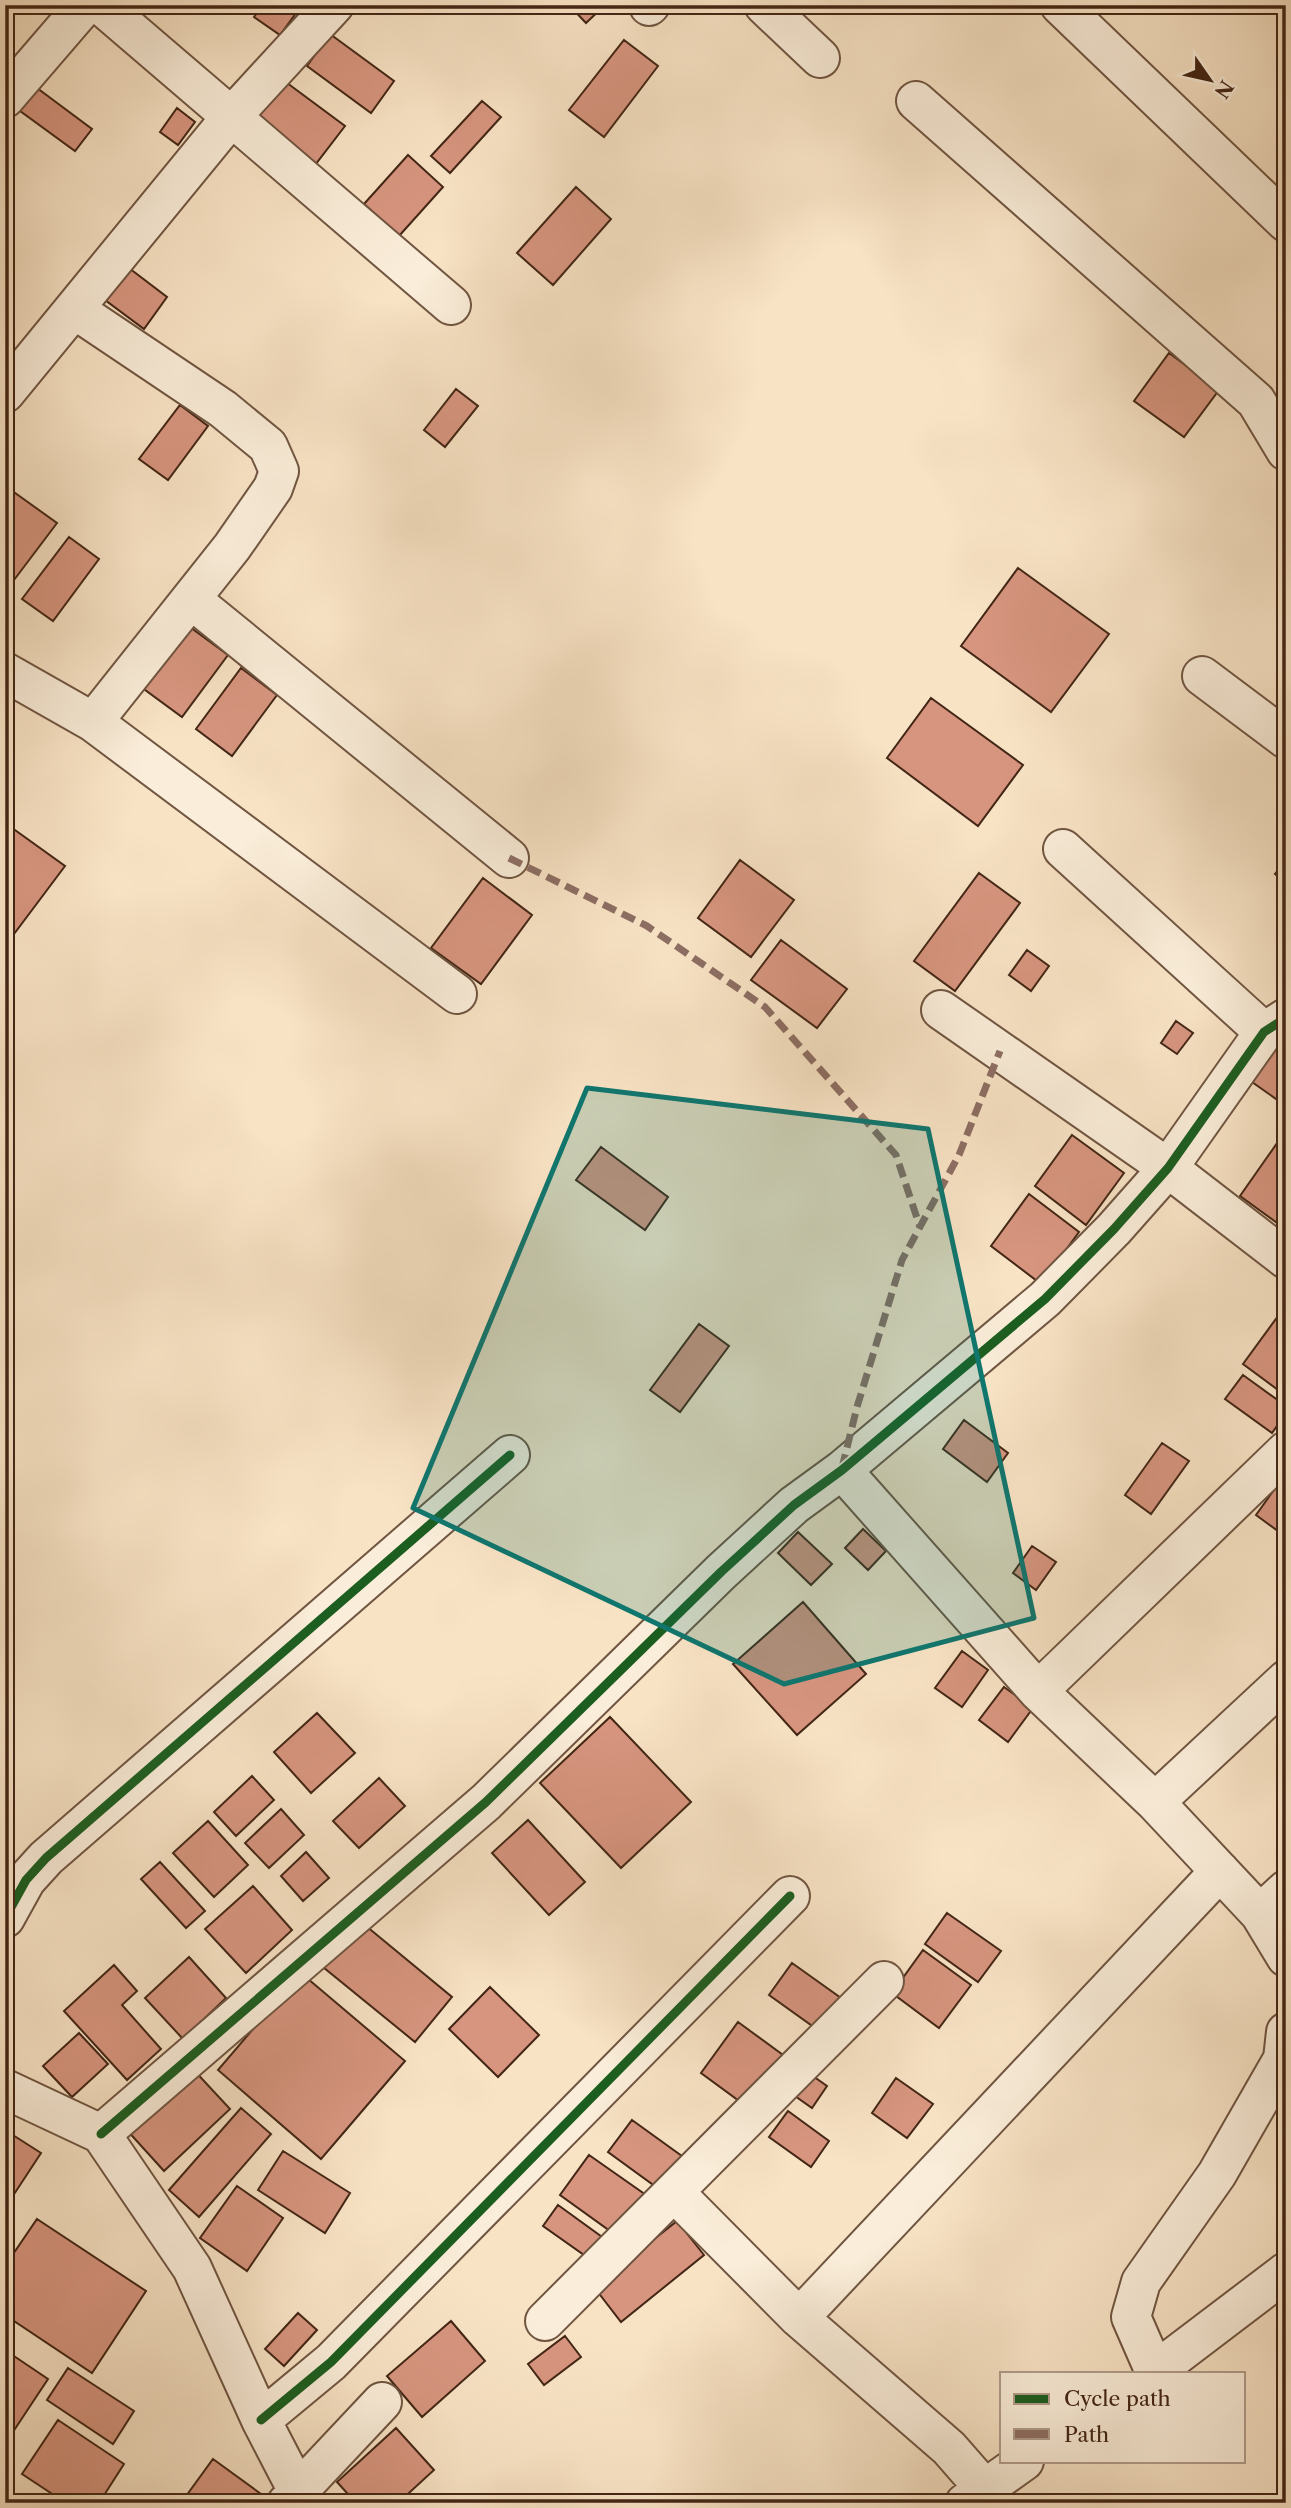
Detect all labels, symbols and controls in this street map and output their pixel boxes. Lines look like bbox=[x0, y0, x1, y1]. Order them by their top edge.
north arrow bbox=[1176, 46, 1246, 116]
text: N bbox=[1210, 76, 1238, 103]
legend bbox=[1000, 2372, 1246, 2462]
text: Cycle path bbox=[1064, 2386, 1171, 2411]
text: Path bbox=[1064, 2422, 1109, 2447]

